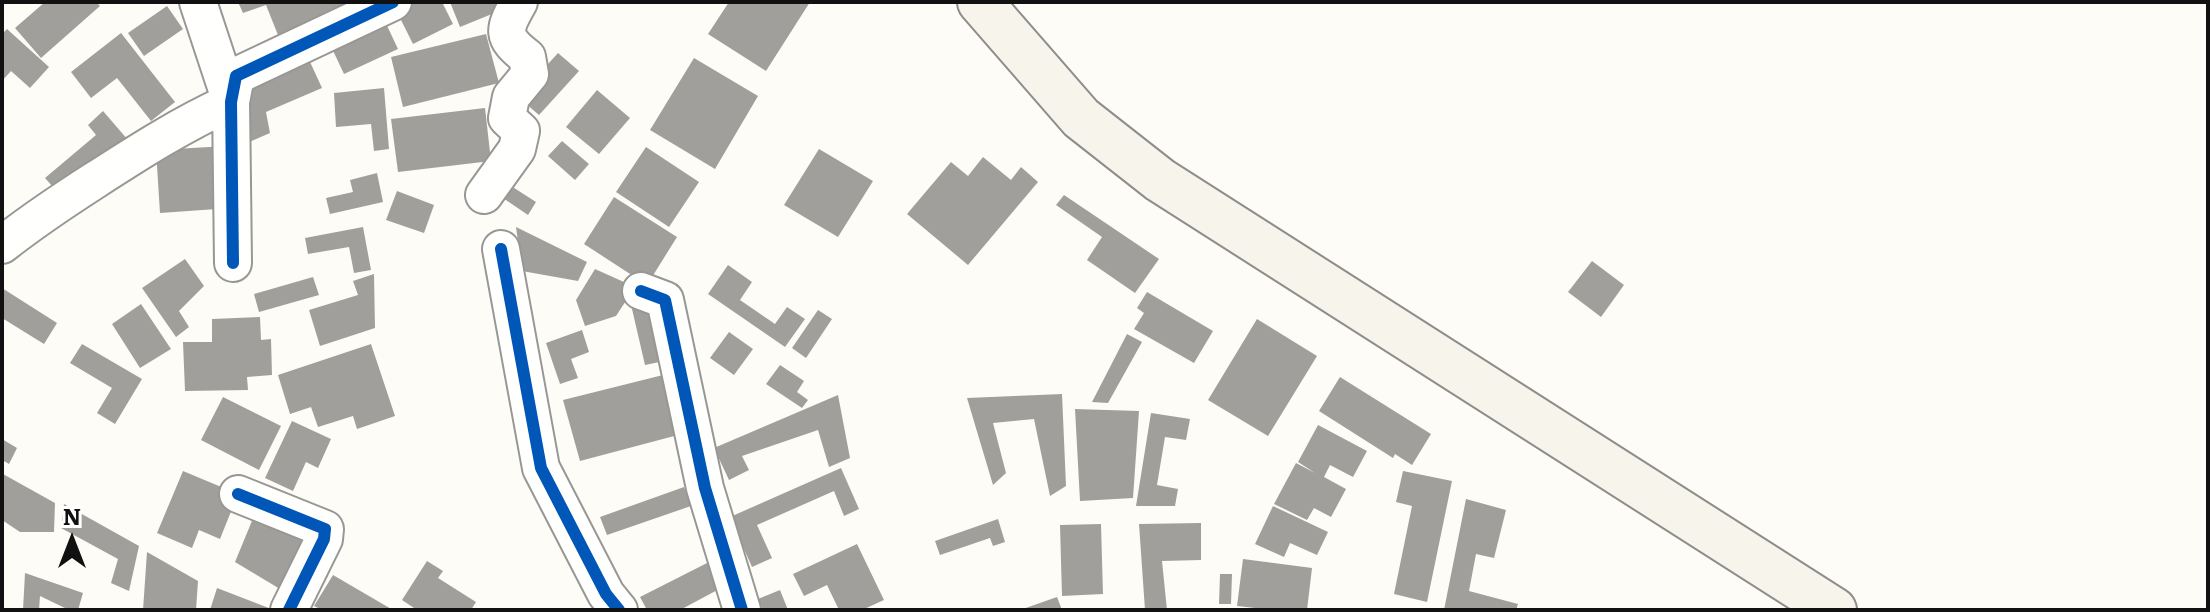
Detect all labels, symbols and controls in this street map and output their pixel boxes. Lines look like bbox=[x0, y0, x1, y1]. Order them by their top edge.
text: N bbox=[63, 499, 81, 532]
north arrow bbox=[32, 500, 112, 580]

